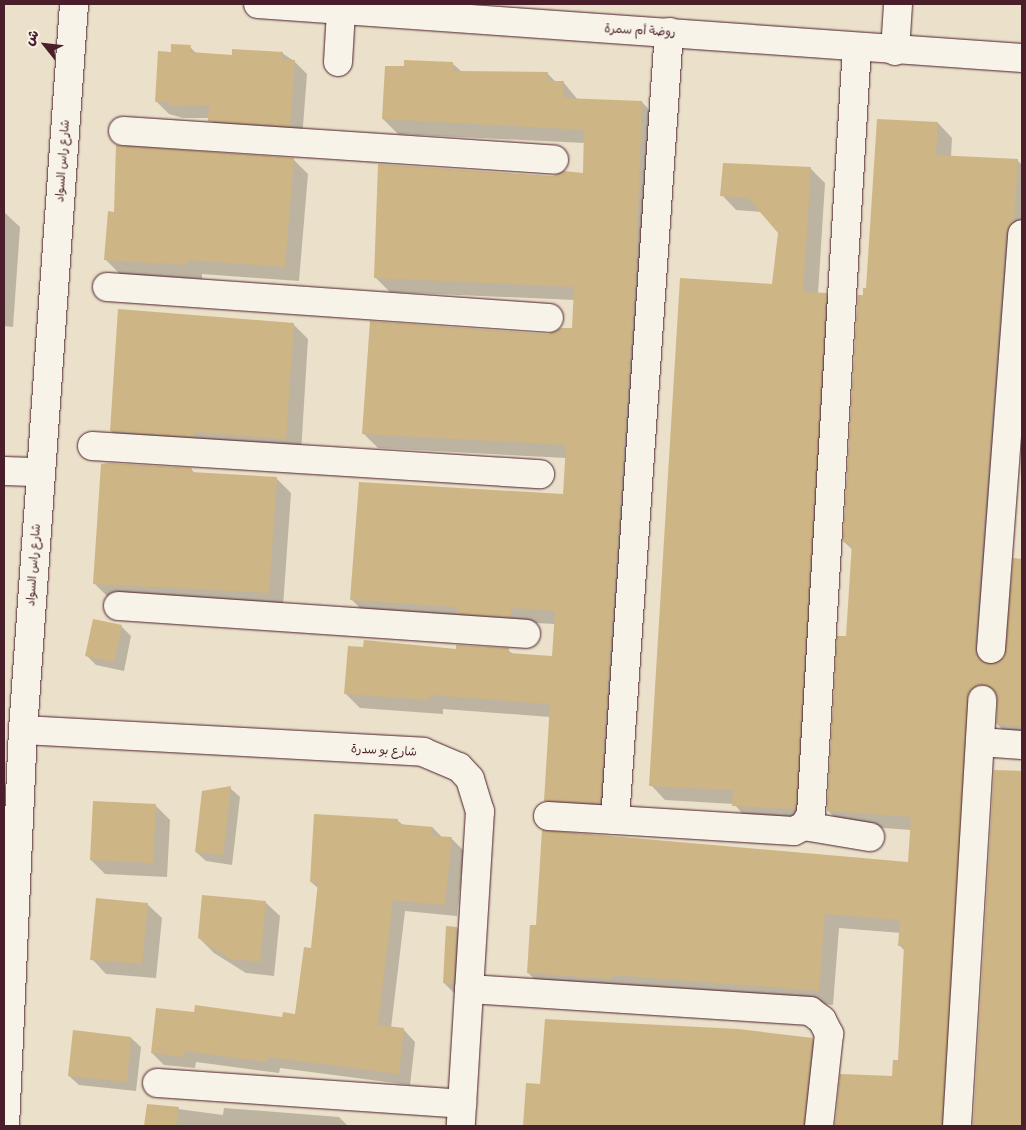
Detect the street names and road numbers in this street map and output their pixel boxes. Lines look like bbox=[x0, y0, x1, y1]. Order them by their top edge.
street label: روضة أم سمرة bbox=[604, 22, 676, 40]
street label: شارع راس السواد bbox=[53, 119, 73, 203]
street label: شارع راس السواد bbox=[24, 523, 44, 607]
street label: شارع بو سدرة bbox=[351, 742, 417, 760]

